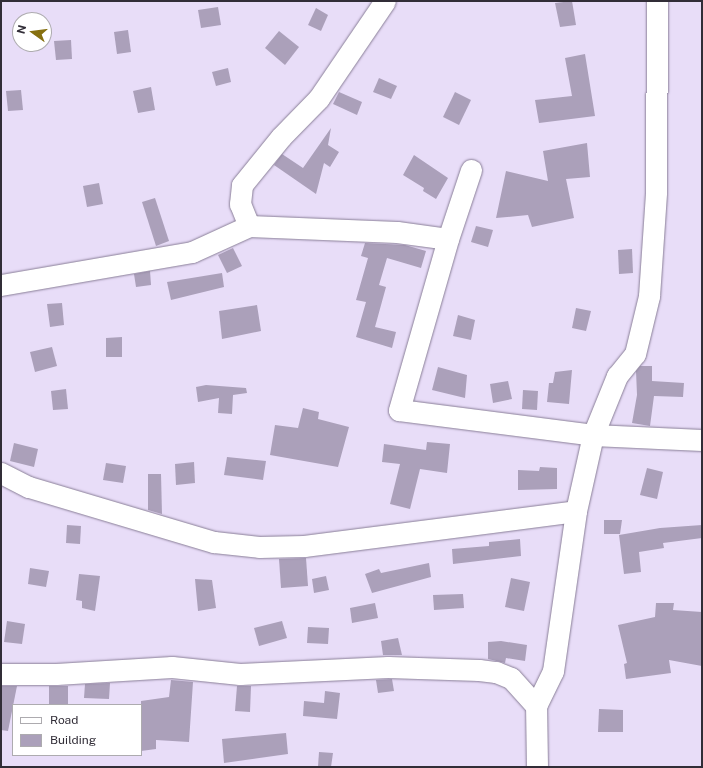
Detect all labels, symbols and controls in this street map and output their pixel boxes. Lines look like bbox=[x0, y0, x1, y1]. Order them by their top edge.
north arrow bbox=[12, 12, 52, 52]
text: N bbox=[14, 24, 28, 35]
legend bbox=[12, 704, 142, 756]
text: Road bbox=[50, 713, 78, 727]
text: Building bbox=[50, 733, 96, 747]

